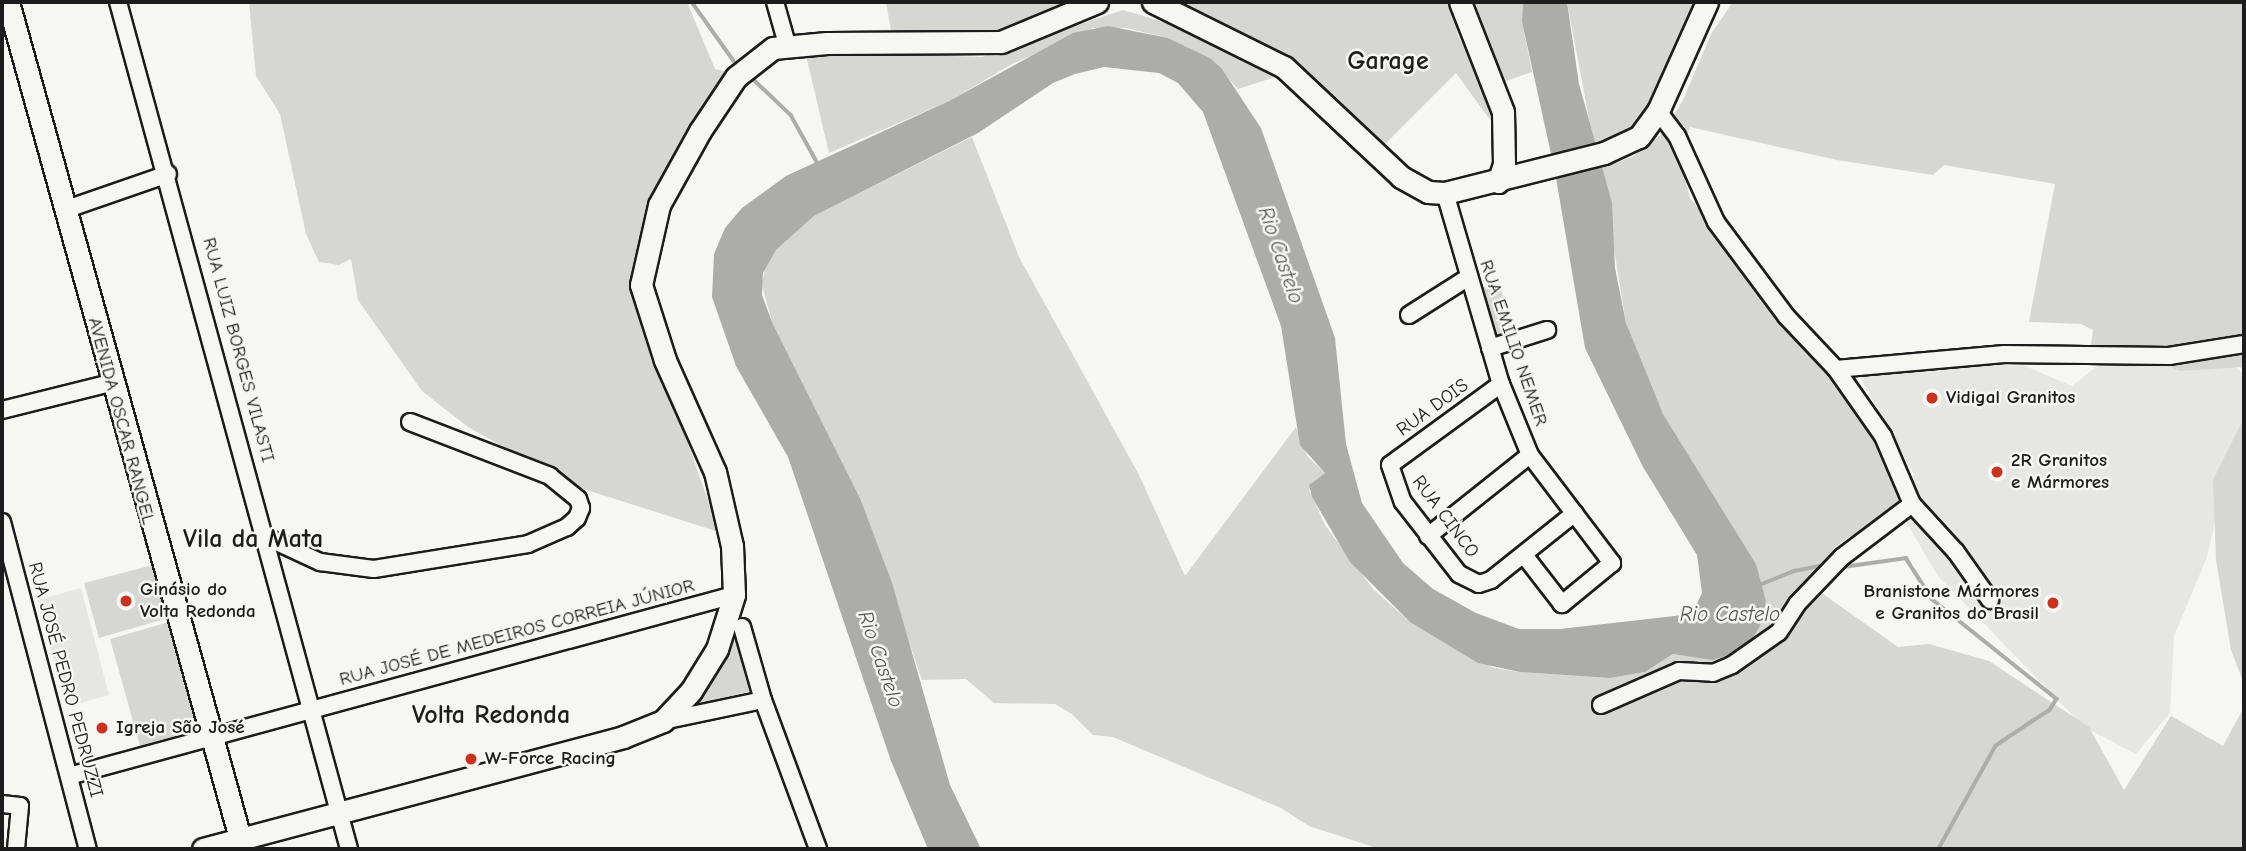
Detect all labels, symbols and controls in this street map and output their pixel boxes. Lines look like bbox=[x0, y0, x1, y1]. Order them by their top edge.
district label: Garage bbox=[1347, 46, 1429, 78]
water label: Rio Castelo bbox=[1253, 203, 1309, 307]
street label: RUA LUIZ BORGES VILASTI bbox=[197, 235, 279, 465]
street label: RUA EMILIO NEMER bbox=[1474, 257, 1552, 429]
street label: AVENIDA OSCAR RANGEL bbox=[82, 315, 160, 527]
street label: RUA DOIS bbox=[1393, 374, 1473, 442]
place label: Vidigal Granitos bbox=[1946, 387, 2075, 409]
marker: Vidigal Granitos bbox=[1924, 390, 1940, 406]
place label: 2R Granitos e Mármores bbox=[2011, 450, 2109, 494]
marker: 2R Granitos e Mármores bbox=[1989, 464, 2005, 480]
street label: RUA CINCO bbox=[1407, 471, 1483, 563]
district label: Vila da Mata bbox=[183, 524, 323, 556]
street label: RUA JOSÉ PEDRO PEDRUZZI bbox=[23, 560, 107, 800]
street label: RUA JOSÉ DE MEDEIROS CORREIA JÚNIOR bbox=[337, 575, 697, 691]
place label: Ginásio do Volta Redonda bbox=[140, 579, 256, 623]
place label: Branistone Mármores e Granitos do Brasil bbox=[1864, 581, 2039, 625]
marker: Ginásio do Volta Redonda bbox=[118, 593, 134, 609]
marker: Branistone Mármores e Granitos do Brasil bbox=[2045, 595, 2061, 611]
water label: Rio Castelo bbox=[1680, 601, 1780, 627]
water label: Rio Castelo bbox=[853, 607, 909, 711]
district label: Volta Redonda bbox=[412, 700, 570, 732]
place label: Igreja São José bbox=[116, 717, 245, 739]
marker: Igreja São José bbox=[94, 720, 110, 736]
place label: W-Force Racing bbox=[485, 748, 616, 770]
marker: W-Force Racing bbox=[463, 751, 479, 767]

